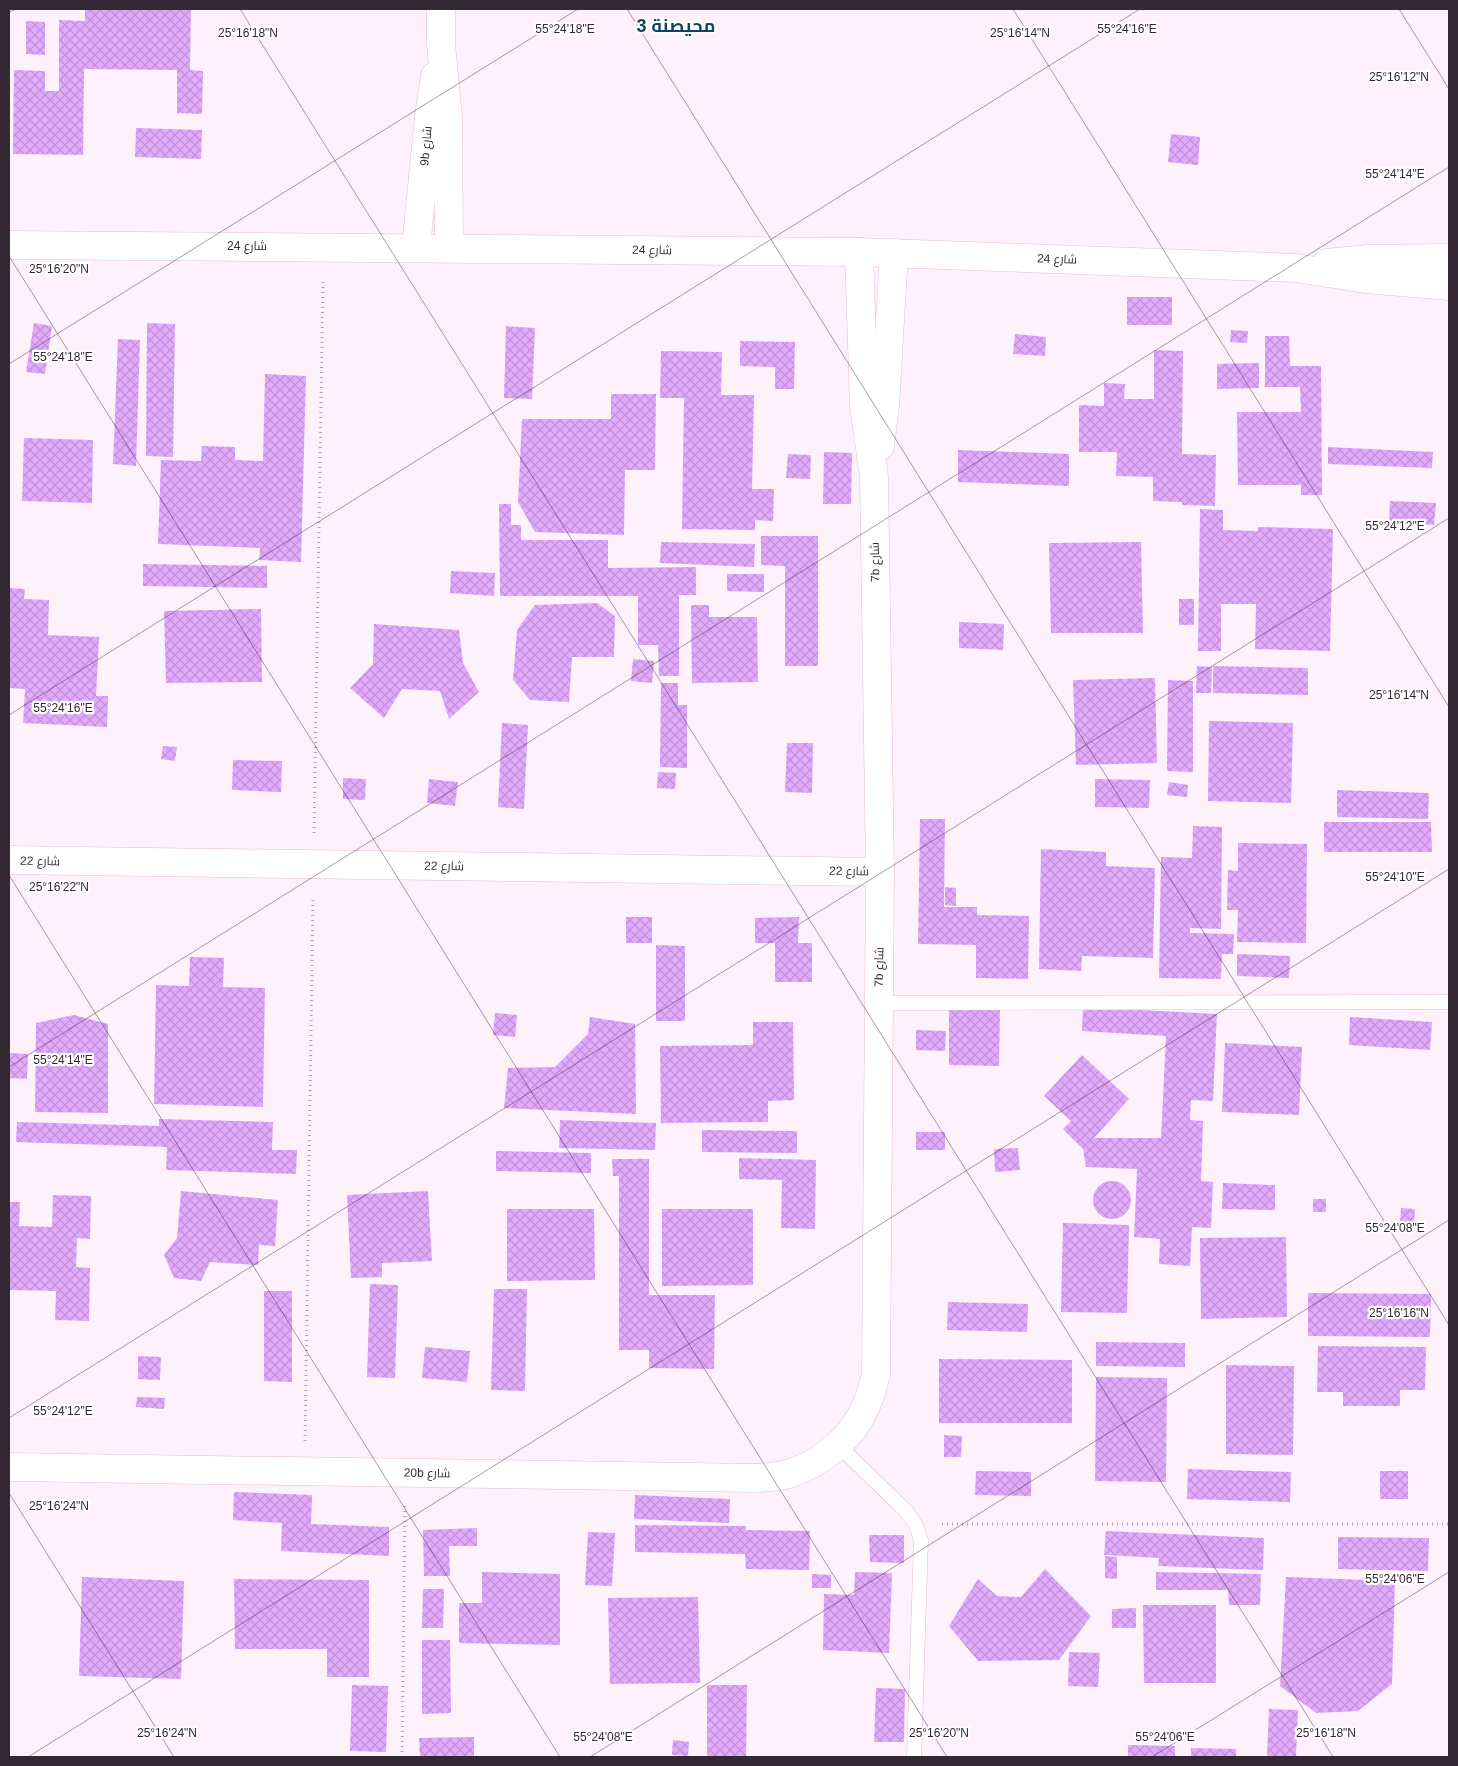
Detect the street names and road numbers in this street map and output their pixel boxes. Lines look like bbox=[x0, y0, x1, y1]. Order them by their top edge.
street label: 9b شارع bbox=[417, 125, 436, 167]
street label: شارع 24 bbox=[227, 239, 267, 254]
street label: شارع 24 bbox=[632, 243, 672, 258]
street label: شارع 24 bbox=[1037, 251, 1077, 268]
street label: 7b شارع bbox=[868, 542, 883, 582]
street label: شارع 22 bbox=[20, 854, 60, 869]
street label: شارع 22 bbox=[424, 859, 464, 874]
street label: شارع 22 bbox=[829, 864, 869, 879]
street label: 7b شارع bbox=[872, 947, 887, 987]
street label: 20b شارع bbox=[404, 1466, 450, 1481]

